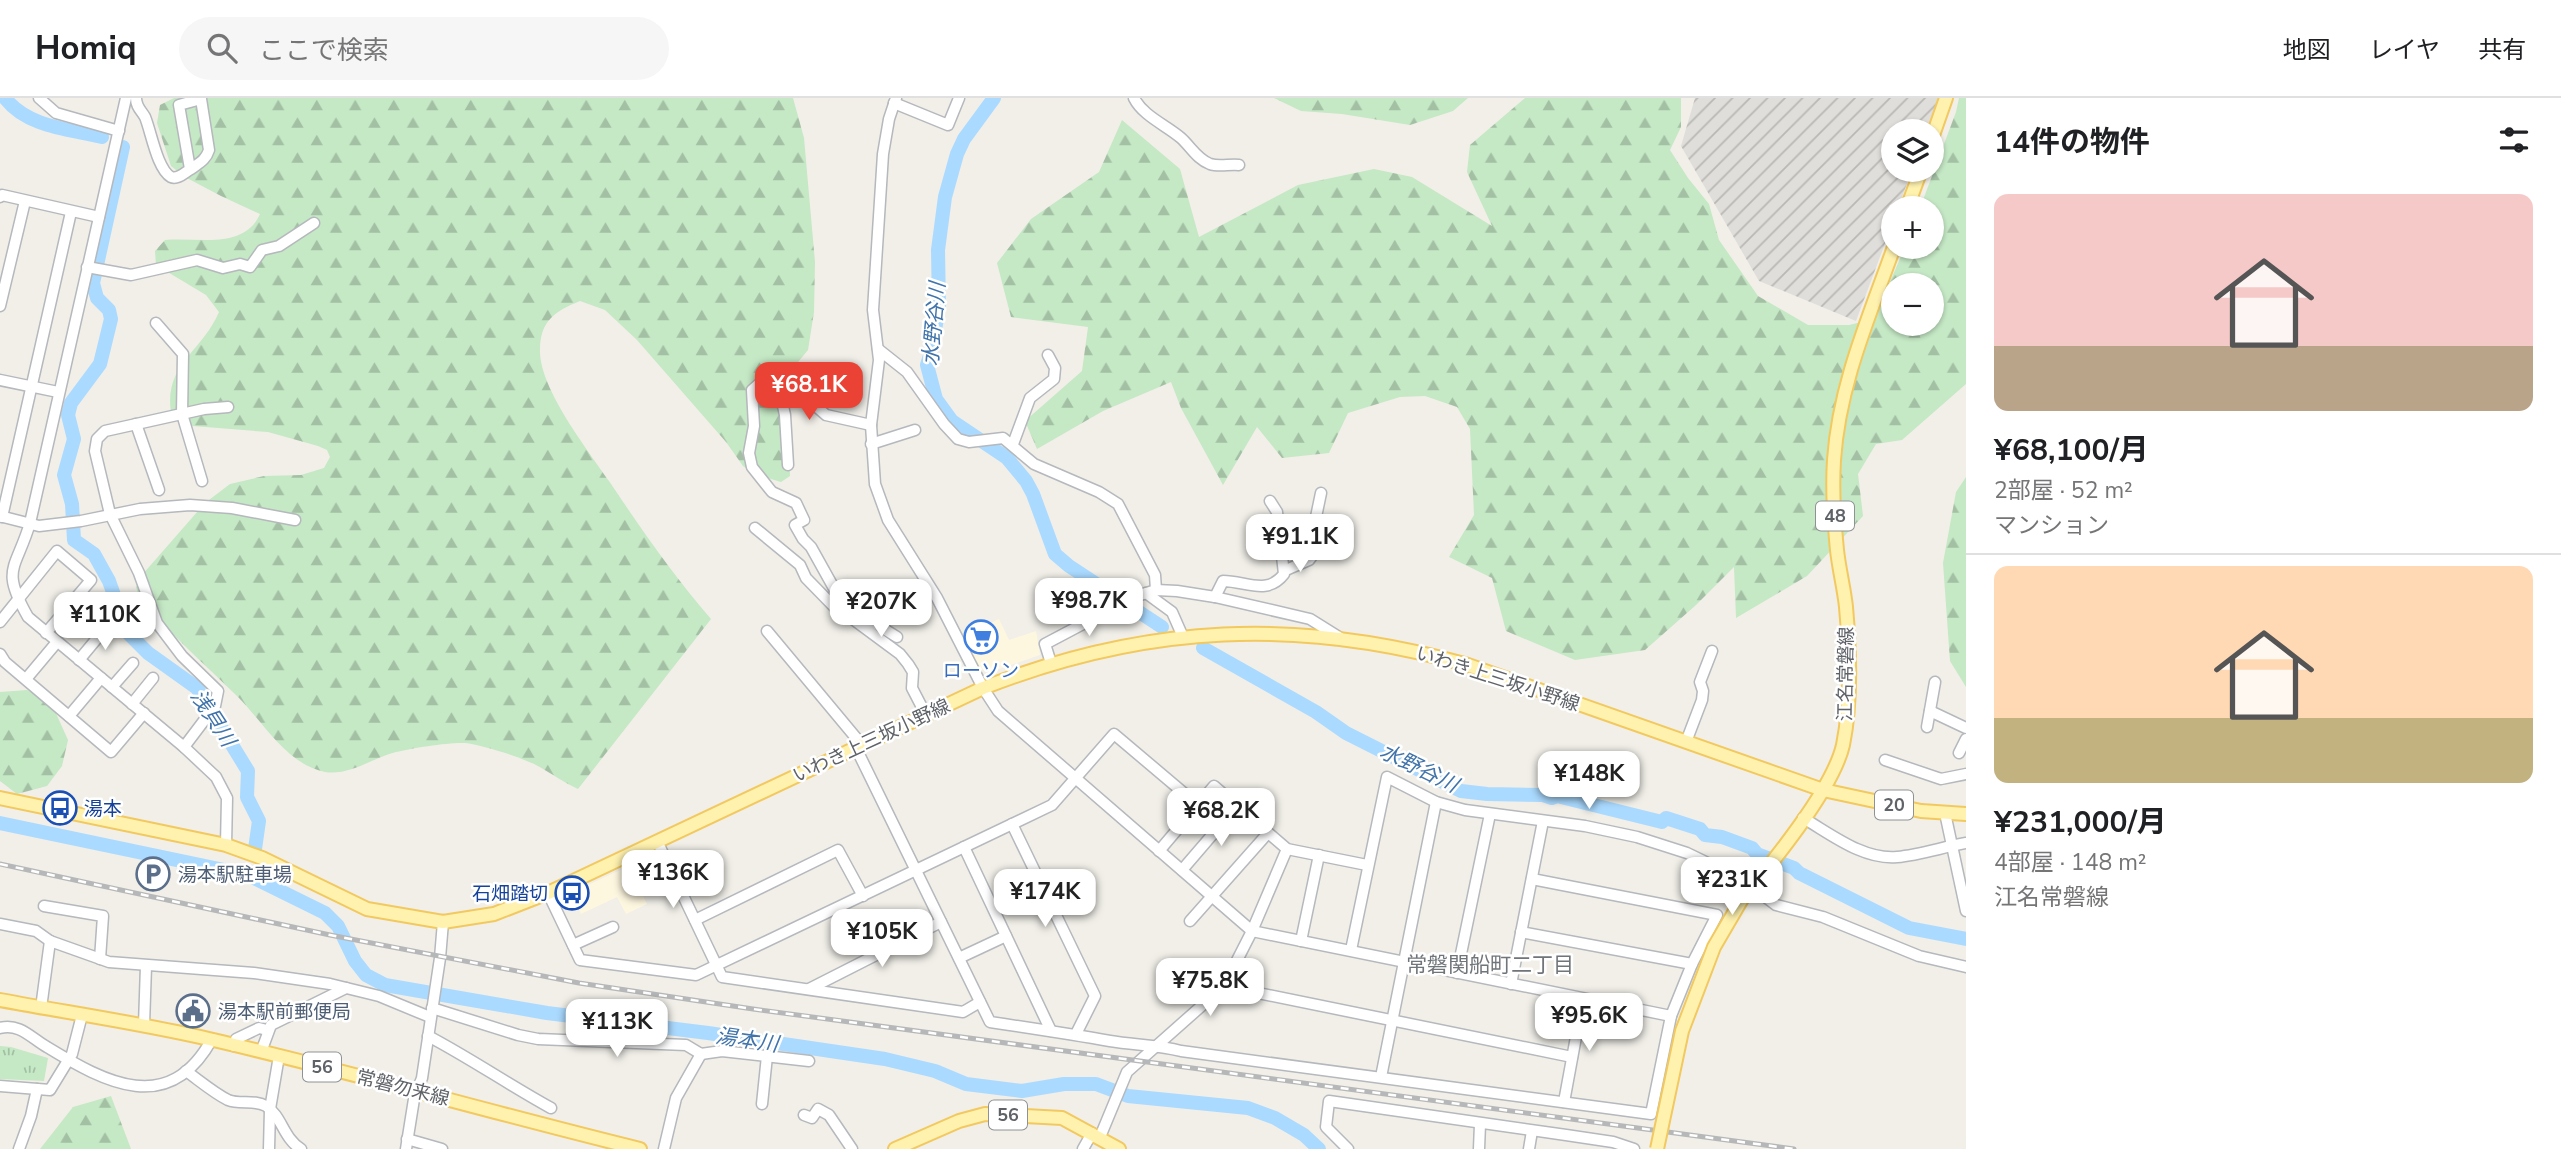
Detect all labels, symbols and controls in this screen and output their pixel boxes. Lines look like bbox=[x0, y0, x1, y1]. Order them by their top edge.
search box bbox=[179, 17, 669, 80]
text: Homiq bbox=[35, 26, 137, 71]
icon: search bbox=[203, 29, 241, 67]
text: ここで検索 bbox=[259, 33, 389, 68]
text: 地図 bbox=[2283, 34, 2331, 66]
text: レイヤ bbox=[2369, 34, 2440, 66]
text: 共有 bbox=[2478, 34, 2526, 66]
map controls bbox=[1881, 119, 1944, 336]
button: layers bbox=[1881, 119, 1944, 182]
icon: filters bbox=[2495, 121, 2533, 159]
text: 14件の物件 bbox=[1994, 122, 2150, 163]
button: + bbox=[1881, 196, 1944, 259]
icon: home bbox=[2201, 240, 2327, 366]
button: − bbox=[1881, 273, 1944, 336]
water label: 水野谷川 bbox=[916, 279, 952, 367]
pin: ¥68.1K bbox=[752, 362, 866, 422]
text: ¥68.1K bbox=[771, 369, 847, 400]
text: ¥68,100/月 bbox=[1994, 430, 2149, 471]
text: 2部屋 · 52 m² bbox=[1994, 475, 2133, 506]
road number: 48 bbox=[1816, 502, 1854, 530]
text: マンション bbox=[1994, 510, 2109, 541]
pin: ¥91.1K bbox=[1243, 514, 1357, 574]
text: ¥91.1K bbox=[1262, 521, 1338, 552]
pin: ¥98.7K bbox=[1032, 578, 1146, 638]
pin: ¥207K bbox=[832, 580, 930, 639]
text: ¥98.7K bbox=[1051, 585, 1127, 616]
text: ¥207K bbox=[846, 586, 916, 617]
pin: ¥110K bbox=[56, 592, 154, 652]
text: ¥110K bbox=[70, 599, 140, 630]
icon: home bbox=[2201, 612, 2327, 738]
supermarket icon: ローソン bbox=[962, 618, 1000, 656]
street label: 江名常磐線 bbox=[1832, 626, 1860, 722]
street label: いわき上三坂小野線 bbox=[1412, 640, 1583, 718]
place label: ローソン bbox=[943, 658, 1019, 684]
water label: 浅貝川 bbox=[184, 684, 243, 754]
street label: いわき上三坂小野線 bbox=[788, 693, 954, 789]
water label: 水野谷川 bbox=[1375, 737, 1465, 800]
pin: ¥148K bbox=[1540, 752, 1638, 811]
text: ¥148K bbox=[1554, 758, 1624, 789]
pin: ¥68.2K bbox=[1164, 788, 1278, 848]
bus stop icon: 湯本 bbox=[41, 789, 79, 827]
road number: 20 bbox=[1875, 790, 1913, 820]
text: ¥68.2K bbox=[1183, 795, 1259, 826]
place label: 湯本 bbox=[84, 796, 122, 822]
text: ¥231,000/月 bbox=[1994, 802, 2167, 843]
text: 4部屋 · 148 m² bbox=[1994, 847, 2147, 878]
pin: ¥136K bbox=[624, 850, 722, 910]
parking icon: 湯本駅駐車場 bbox=[134, 855, 172, 893]
text: ¥136K bbox=[638, 857, 708, 888]
pin: ¥231K bbox=[1683, 858, 1781, 917]
place label: 湯本駅駐車場 bbox=[178, 862, 292, 888]
text: ¥231K bbox=[1697, 864, 1767, 895]
pin: ¥174K bbox=[996, 870, 1094, 929]
bus stop icon: 石畑踏切 bbox=[553, 874, 591, 912]
text: ¥174K bbox=[1010, 876, 1080, 907]
place label: 石畑踏切 bbox=[472, 881, 548, 907]
text: 江名常磐線 bbox=[1994, 882, 2109, 913]
pin: ¥105K bbox=[833, 910, 931, 969]
text: ¥105K bbox=[847, 916, 917, 947]
district label: 常磐関船町二丁目 bbox=[1406, 951, 1574, 979]
pin: ¥75.8K bbox=[1153, 958, 1267, 1018]
text: ¥75.8K bbox=[1172, 965, 1248, 996]
public building icon: 湯本駅前郵便局 bbox=[174, 992, 212, 1030]
pin: ¥95.6K bbox=[1532, 993, 1646, 1053]
place label: 湯本駅前郵便局 bbox=[218, 999, 351, 1025]
pin: ¥113K bbox=[568, 1000, 666, 1059]
text: ¥95.6K bbox=[1551, 1000, 1627, 1031]
text: ¥113K bbox=[582, 1006, 652, 1037]
water label: 湯本川 bbox=[714, 1022, 782, 1059]
road number: 56 bbox=[303, 1052, 341, 1082]
street label: 常磐勿来線 bbox=[354, 1064, 452, 1112]
road number: 56 bbox=[989, 1100, 1027, 1130]

